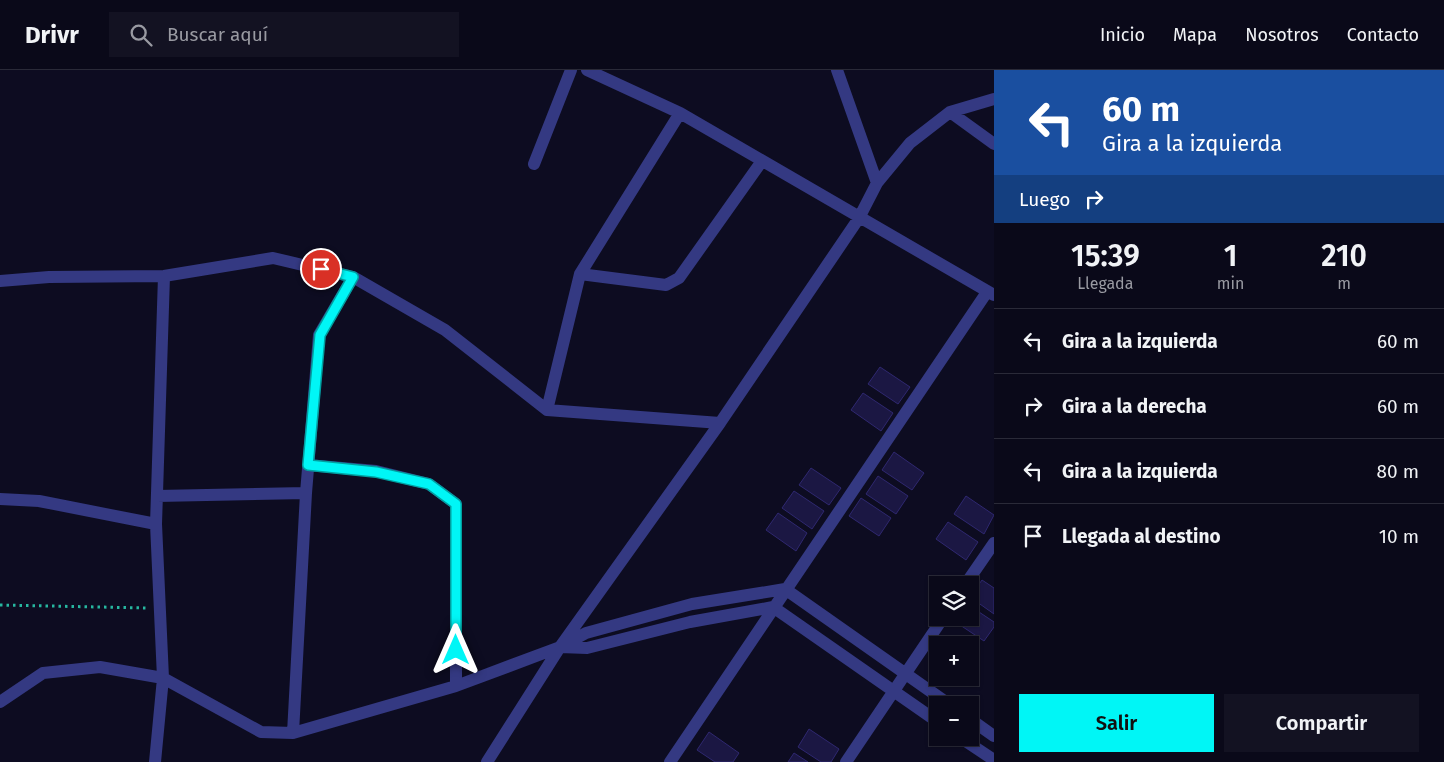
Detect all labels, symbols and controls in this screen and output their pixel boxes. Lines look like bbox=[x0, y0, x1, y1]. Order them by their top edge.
search box bbox=[109, 12, 459, 57]
text: Drivr bbox=[25, 21, 79, 49]
icon: search bbox=[127, 21, 155, 49]
text: Buscar aquí bbox=[167, 23, 268, 46]
text: Inicio bbox=[1100, 24, 1145, 46]
text: Mapa bbox=[1173, 24, 1217, 46]
text: Nosotros bbox=[1245, 24, 1319, 46]
text: Contacto bbox=[1347, 24, 1419, 46]
text: 60 m bbox=[1102, 88, 1180, 130]
icon: left bbox=[1019, 90, 1084, 155]
text: Gira a la izquierda bbox=[1102, 130, 1282, 157]
icon: right bbox=[1080, 185, 1108, 213]
text: Luego bbox=[1019, 188, 1070, 211]
text: 15:39 bbox=[1071, 238, 1140, 274]
text: 1 bbox=[1224, 238, 1237, 274]
text: 210 bbox=[1321, 238, 1367, 274]
pin bbox=[300, 248, 342, 290]
icon: arrive bbox=[307, 255, 335, 283]
text: Llegada bbox=[1077, 274, 1133, 293]
text: min bbox=[1217, 274, 1244, 293]
text: m bbox=[1337, 274, 1351, 293]
icon: left bbox=[1019, 327, 1047, 355]
text: Gira a la izquierda bbox=[1062, 330, 1218, 353]
text: 60 m bbox=[1377, 330, 1419, 353]
icon: right bbox=[1019, 392, 1047, 420]
text: Gira a la derecha bbox=[1062, 395, 1207, 418]
text: 60 m bbox=[1377, 395, 1419, 418]
icon: left bbox=[1019, 457, 1047, 485]
text: Gira a la izquierda bbox=[1062, 460, 1218, 483]
text: 80 m bbox=[1377, 460, 1419, 483]
icon: arrive bbox=[1019, 522, 1047, 550]
text: Llegada al destino bbox=[1062, 525, 1221, 548]
text: 10 m bbox=[1379, 525, 1419, 548]
map controls bbox=[929, 576, 979, 746]
button: layers bbox=[929, 576, 979, 626]
position arrow bbox=[429, 623, 481, 675]
button: + bbox=[929, 636, 979, 686]
button: Salir bbox=[1019, 694, 1214, 752]
button: Compartir bbox=[1224, 694, 1419, 752]
button: − bbox=[929, 696, 979, 746]

